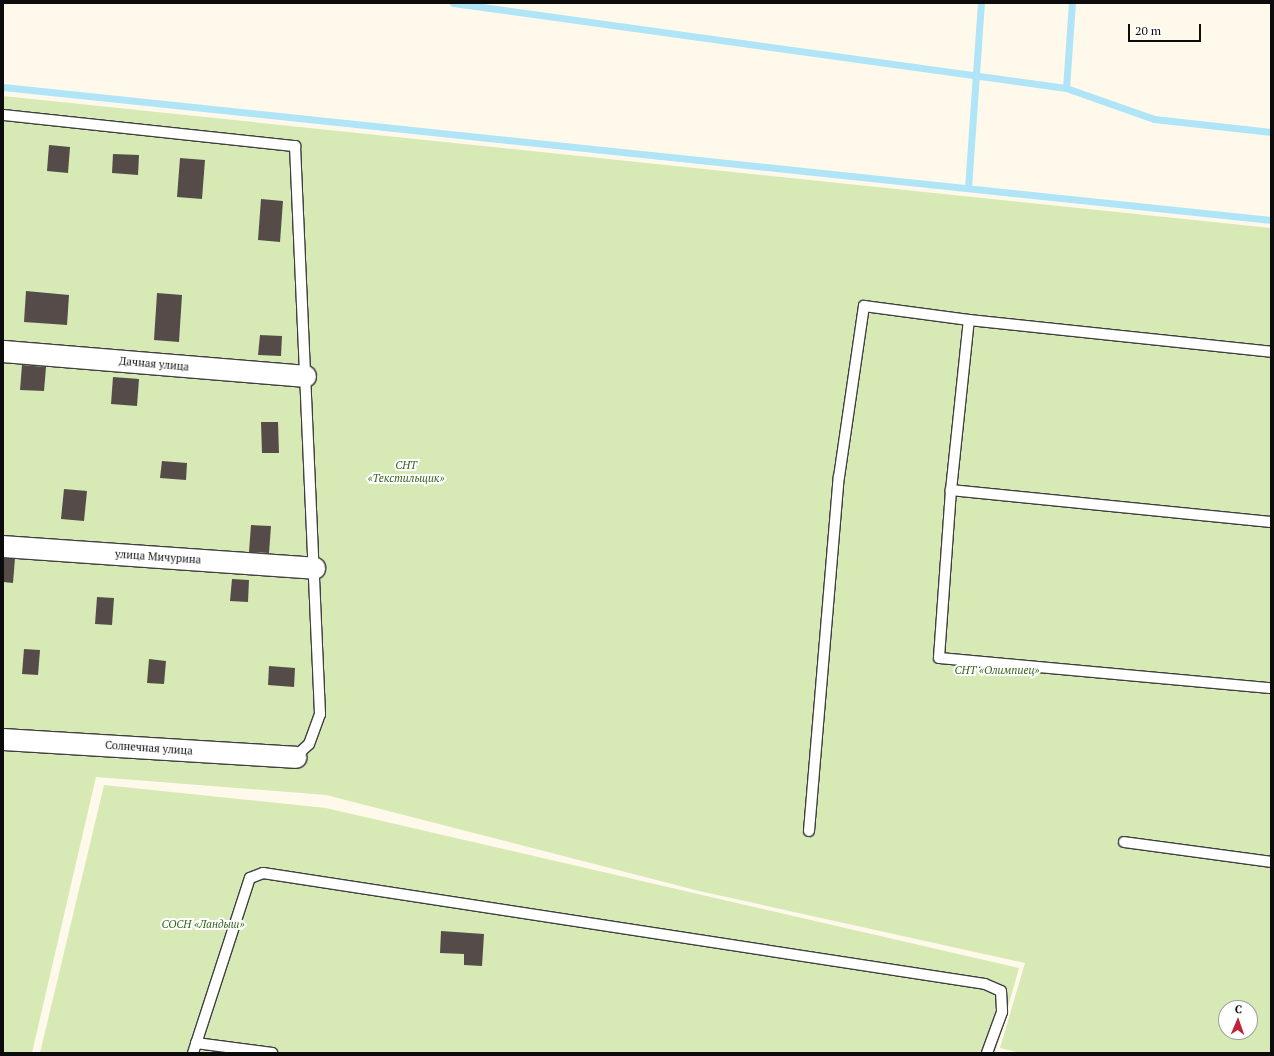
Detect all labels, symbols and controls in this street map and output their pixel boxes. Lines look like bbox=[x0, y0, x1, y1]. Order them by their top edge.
scale bar bbox=[1130, 16, 1203, 42]
text: 20 m bbox=[1135, 23, 1161, 38]
street label: Дачная улица bbox=[118, 354, 190, 374]
park label: СНТ «Текстильщик» bbox=[367, 459, 445, 485]
street label: улица Мичурина bbox=[115, 547, 201, 567]
park label: СНТ «Олимпиец» bbox=[955, 663, 1039, 677]
street label: Солнечная улица bbox=[105, 738, 193, 758]
park label: СОСН «Ландыш» bbox=[162, 917, 244, 931]
north arrow bbox=[1218, 1000, 1258, 1040]
text: С bbox=[1235, 1002, 1242, 1016]

